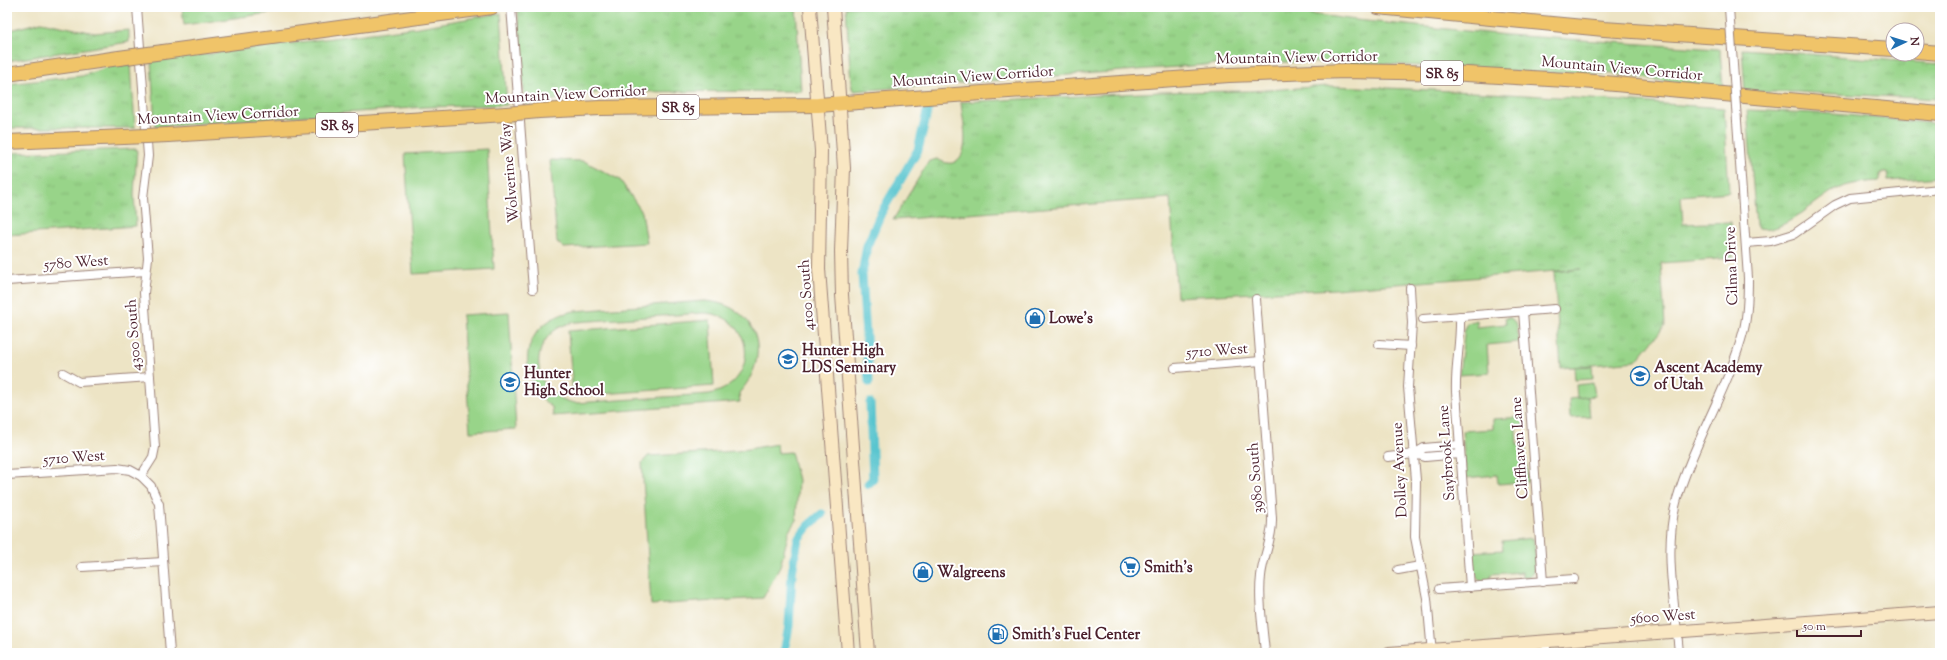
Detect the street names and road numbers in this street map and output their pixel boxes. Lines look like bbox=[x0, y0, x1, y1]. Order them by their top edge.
street label: Mountain View Corridor bbox=[1216, 47, 1378, 70]
street label: Mountain View Corridor bbox=[1540, 52, 1704, 87]
street label: Mountain View Corridor bbox=[892, 61, 1055, 94]
road number: SR 85 bbox=[1421, 61, 1463, 85]
street label: Mountain View Corridor bbox=[485, 81, 648, 110]
road number: SR 85 bbox=[657, 95, 699, 119]
street label: Mountain View Corridor bbox=[137, 102, 300, 131]
road number: SR 85 bbox=[316, 113, 358, 137]
street label: Wolverine Way bbox=[496, 121, 525, 224]
street label: Cilma Drive bbox=[1721, 226, 1744, 306]
street label: 5780 West bbox=[42, 251, 109, 276]
street label: 4100 South bbox=[795, 258, 820, 331]
street label: 4300 South bbox=[121, 298, 147, 372]
street label: 5710 West bbox=[1184, 339, 1249, 364]
street label: Cliffhaven Lane bbox=[1506, 396, 1535, 500]
street label: Saybrook Lane bbox=[1434, 404, 1461, 502]
street label: Dolley Avenue bbox=[1388, 422, 1413, 518]
street label: 3980 South bbox=[1244, 441, 1269, 514]
street label: 5710 West bbox=[41, 446, 106, 471]
street label: 5600 West bbox=[1629, 605, 1696, 630]

